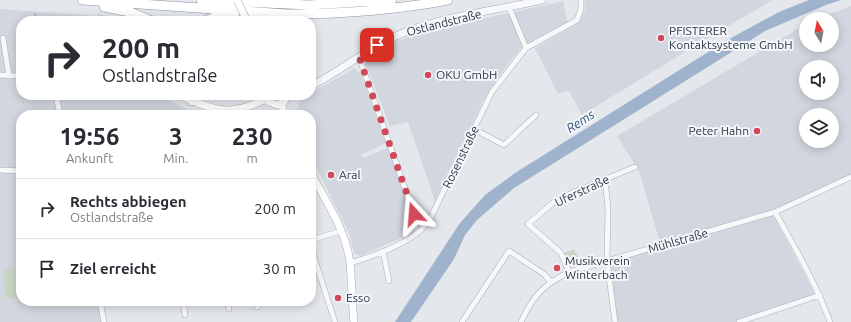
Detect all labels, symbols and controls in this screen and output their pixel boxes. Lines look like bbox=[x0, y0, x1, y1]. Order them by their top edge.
street label: Ostlandstraße bbox=[405, 7, 483, 38]
north arrow bbox=[799, 12, 839, 52]
map controls bbox=[799, 12, 839, 148]
place label: PFISTERER Kontaktsysteme GmbH bbox=[669, 24, 793, 51]
pin bbox=[360, 28, 394, 62]
icon: right bbox=[36, 32, 88, 84]
text: 200 m bbox=[102, 32, 180, 63]
marker: PFISTERER Kontaktsysteme GmbH bbox=[656, 33, 666, 43]
icon: arrive bbox=[366, 34, 388, 56]
button: sound bbox=[799, 60, 839, 100]
text: Ostlandstraße bbox=[102, 65, 217, 85]
place label: OKU GmbH bbox=[436, 68, 497, 81]
marker: OKU GmbH bbox=[423, 70, 433, 80]
water label: Rems bbox=[563, 107, 597, 135]
button: layers bbox=[799, 108, 839, 148]
text: 19:56 bbox=[60, 123, 120, 150]
text: 3 bbox=[169, 123, 183, 150]
text: 230 bbox=[232, 123, 272, 150]
street label: Rosenstraße bbox=[440, 124, 481, 190]
place label: Peter Hahn bbox=[689, 124, 749, 137]
marker: Peter Hahn bbox=[752, 126, 762, 136]
text: Ankunft bbox=[66, 151, 113, 165]
text: Min. bbox=[163, 151, 188, 165]
text: m bbox=[247, 151, 258, 165]
place label: Aral bbox=[339, 168, 361, 181]
marker: Aral bbox=[326, 170, 336, 180]
street label: Uferstraße bbox=[553, 172, 611, 209]
text: Rechts abbiegen bbox=[70, 193, 187, 210]
position arrow bbox=[393, 193, 435, 235]
icon: right bbox=[36, 198, 58, 220]
text: 200 m bbox=[254, 200, 296, 217]
text: Ostlandstraße bbox=[70, 210, 153, 224]
street label: Mühlstraße bbox=[646, 226, 709, 255]
place label: Musikverein Winterbach bbox=[565, 254, 630, 281]
icon: arrive bbox=[36, 258, 58, 280]
text: Ziel erreicht bbox=[70, 260, 156, 277]
text: 30 m bbox=[263, 260, 296, 277]
marker: Musikverein Winterbach bbox=[552, 263, 562, 273]
place label: Esso bbox=[346, 291, 370, 304]
marker: Esso bbox=[333, 293, 343, 303]

